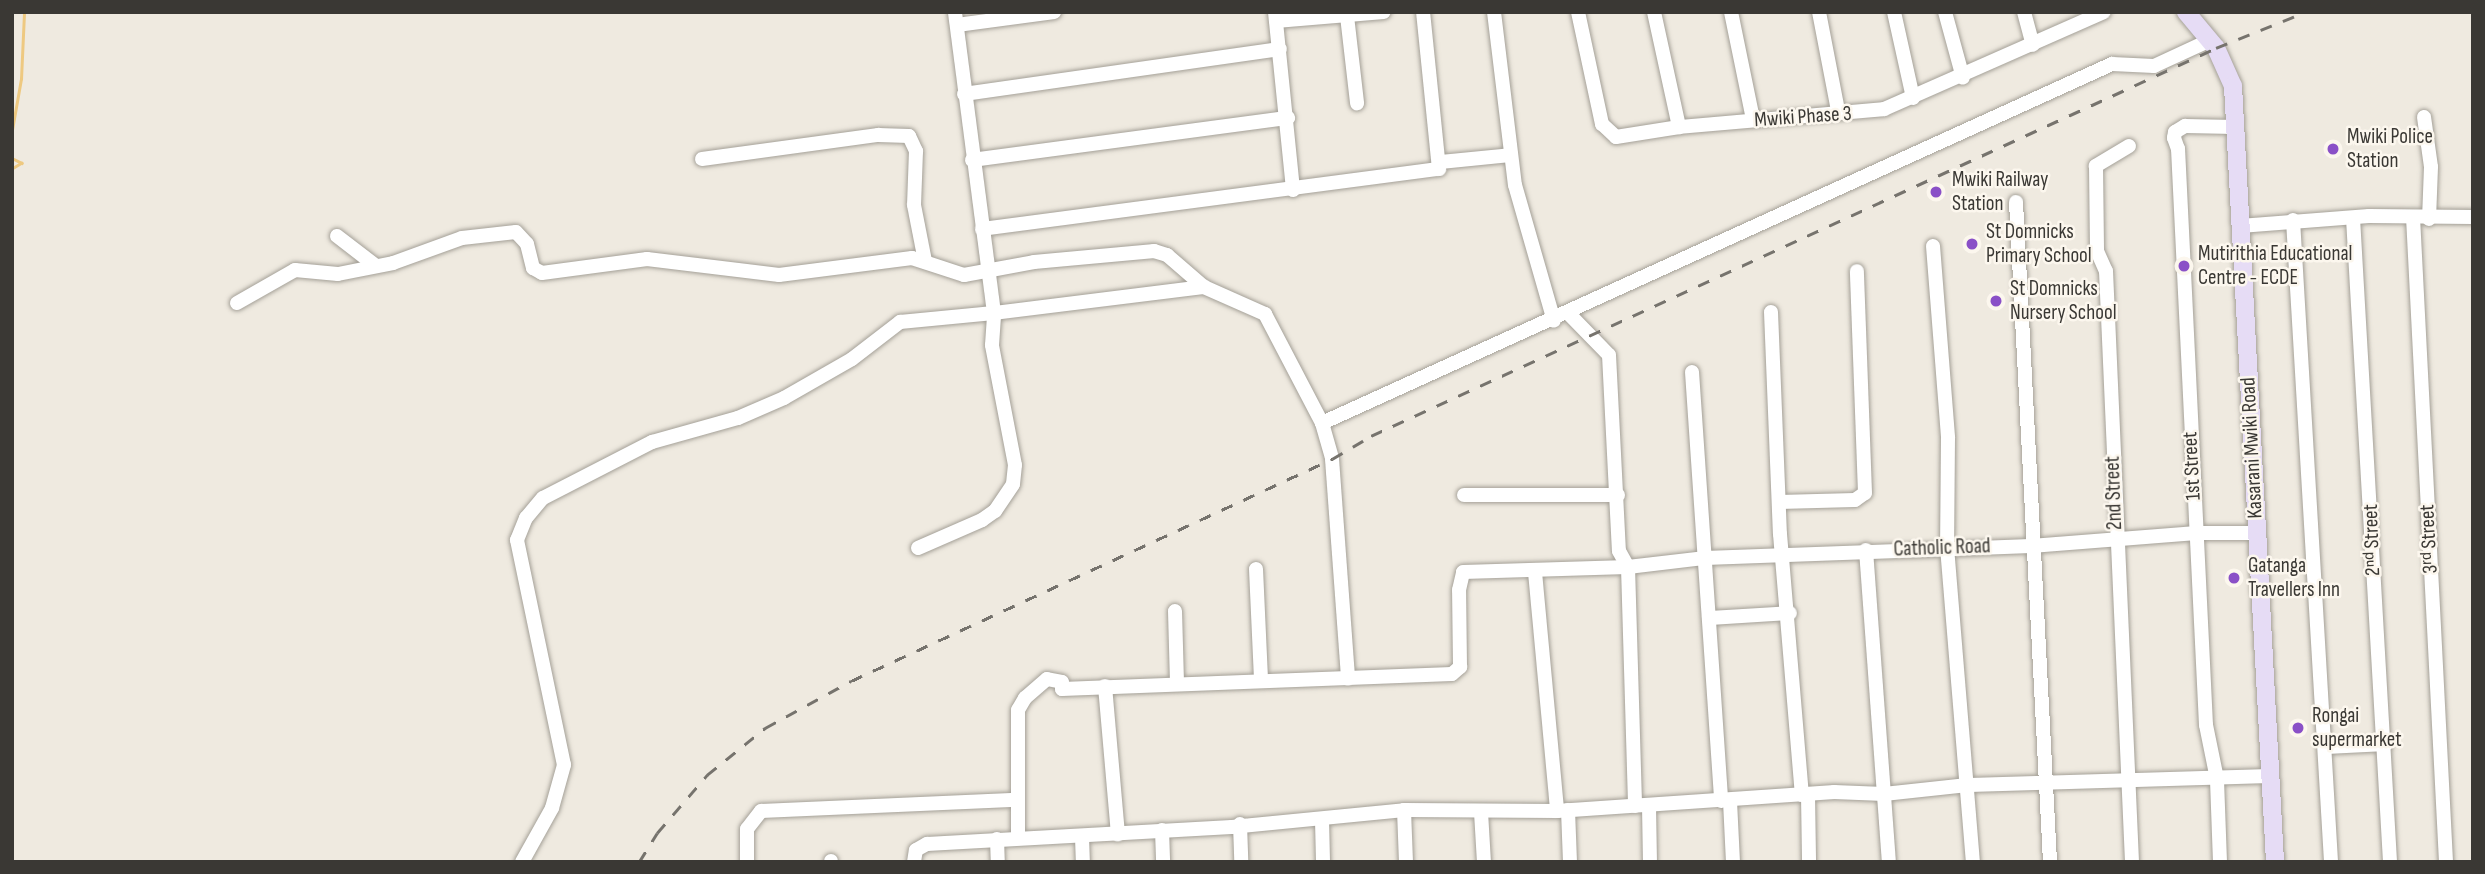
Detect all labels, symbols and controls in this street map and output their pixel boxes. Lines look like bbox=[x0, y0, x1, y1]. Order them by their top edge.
street label: Mwiki Phase 3 bbox=[1753, 101, 1853, 133]
place label: Mwiki Police Station bbox=[2347, 124, 2433, 174]
marker: Mwiki Police Station bbox=[2325, 141, 2341, 157]
place label: Mwiki Railway Station bbox=[1952, 167, 2048, 217]
marker: Mwiki Railway Station bbox=[1926, 182, 1946, 202]
place label: St Domnicks Primary School bbox=[1986, 219, 2092, 269]
marker: St Domnicks Primary School bbox=[1964, 236, 1980, 252]
place label: Mutirithia Educational Centre - ECDE bbox=[2198, 241, 2352, 291]
marker: Mutirithia Educational Centre - ECDE bbox=[2176, 258, 2192, 274]
place label: St Domnicks Nursery School bbox=[2010, 276, 2117, 326]
marker: St Domnicks Nursery School bbox=[1988, 293, 2004, 309]
street label: Kasarani Mwiki Road bbox=[2236, 377, 2268, 519]
street label: 1st Street bbox=[2178, 431, 2206, 501]
street label: 2nd Street bbox=[2100, 456, 2128, 530]
street label: 2ⁿᵈ Street bbox=[2358, 504, 2386, 576]
street label: 3ʳᵈ Street bbox=[2415, 504, 2443, 574]
street label: Catholic Road bbox=[1893, 534, 1991, 562]
place label: Gatanga Travellers Inn bbox=[2248, 553, 2340, 603]
marker: Gatanga Travellers Inn bbox=[2226, 570, 2242, 586]
place label: Rongai supermarket bbox=[2312, 703, 2402, 753]
marker: Rongai supermarket bbox=[2290, 720, 2306, 736]

